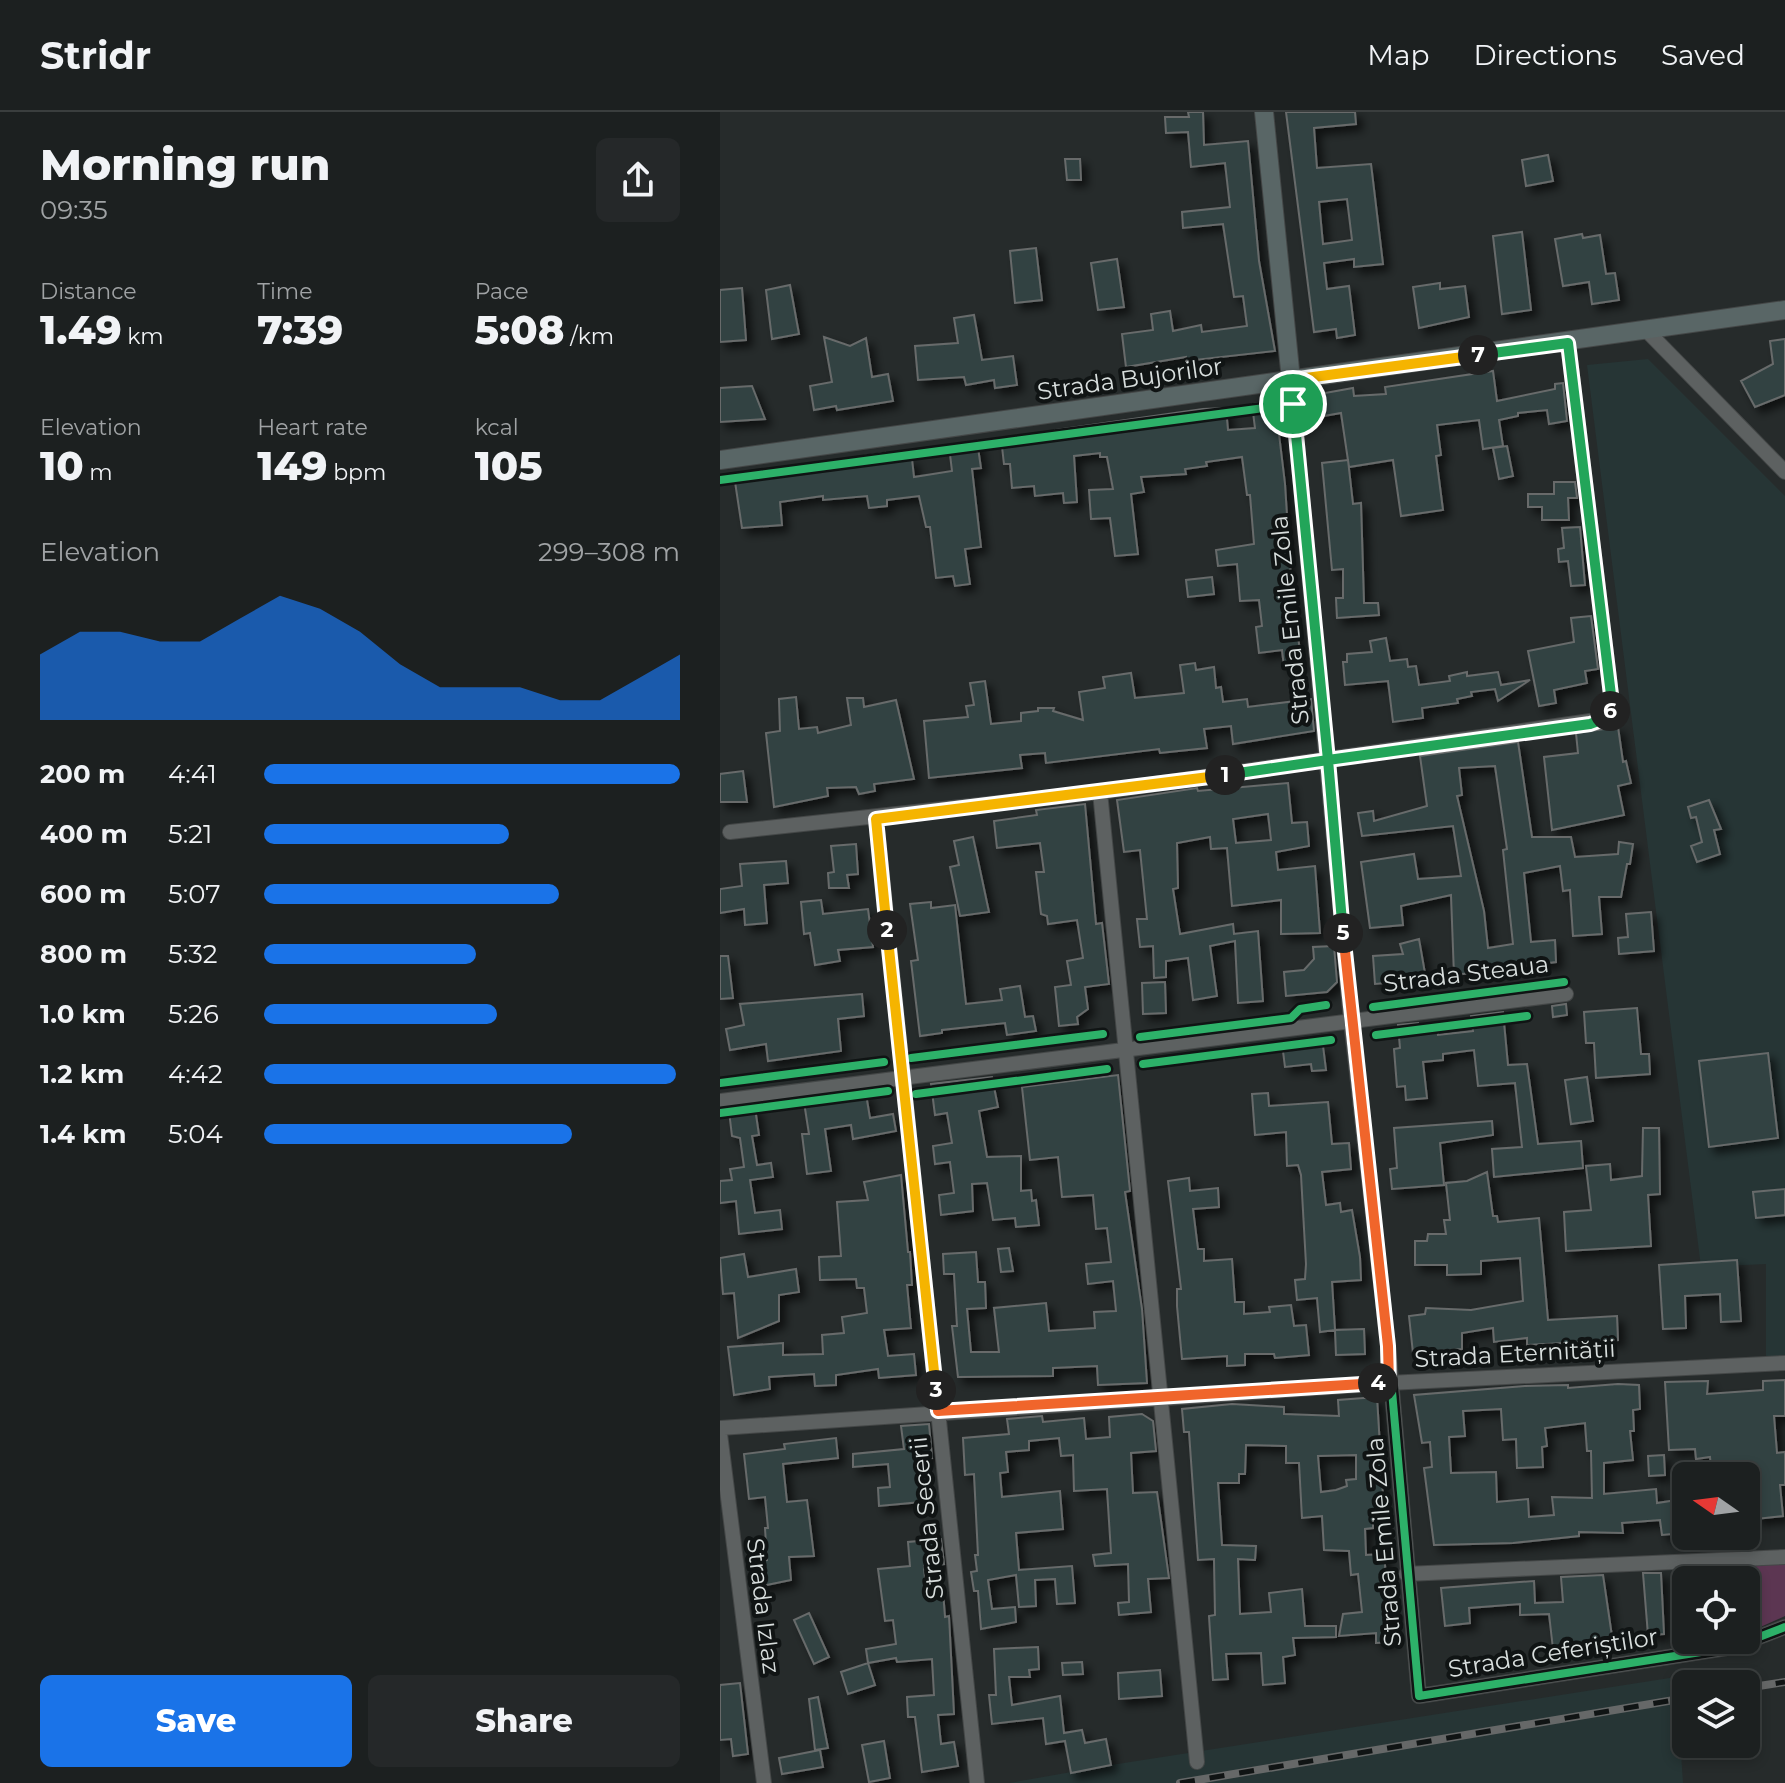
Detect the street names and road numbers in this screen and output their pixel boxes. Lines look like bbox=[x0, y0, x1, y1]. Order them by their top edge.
street label: Strada Bujorilor bbox=[1035, 351, 1224, 406]
street label: Strada Emile Zola bbox=[1264, 514, 1315, 726]
street label: Strada Steaua bbox=[1381, 949, 1550, 998]
street label: Strada Eternității bbox=[1414, 1334, 1616, 1373]
street label: Strada Secerii bbox=[904, 1435, 949, 1601]
street label: Strada Emile Zola bbox=[1360, 1436, 1407, 1648]
street label: Strada Izlaz bbox=[741, 1536, 786, 1675]
street label: Strada Ceferiștilor bbox=[1446, 1622, 1660, 1683]

